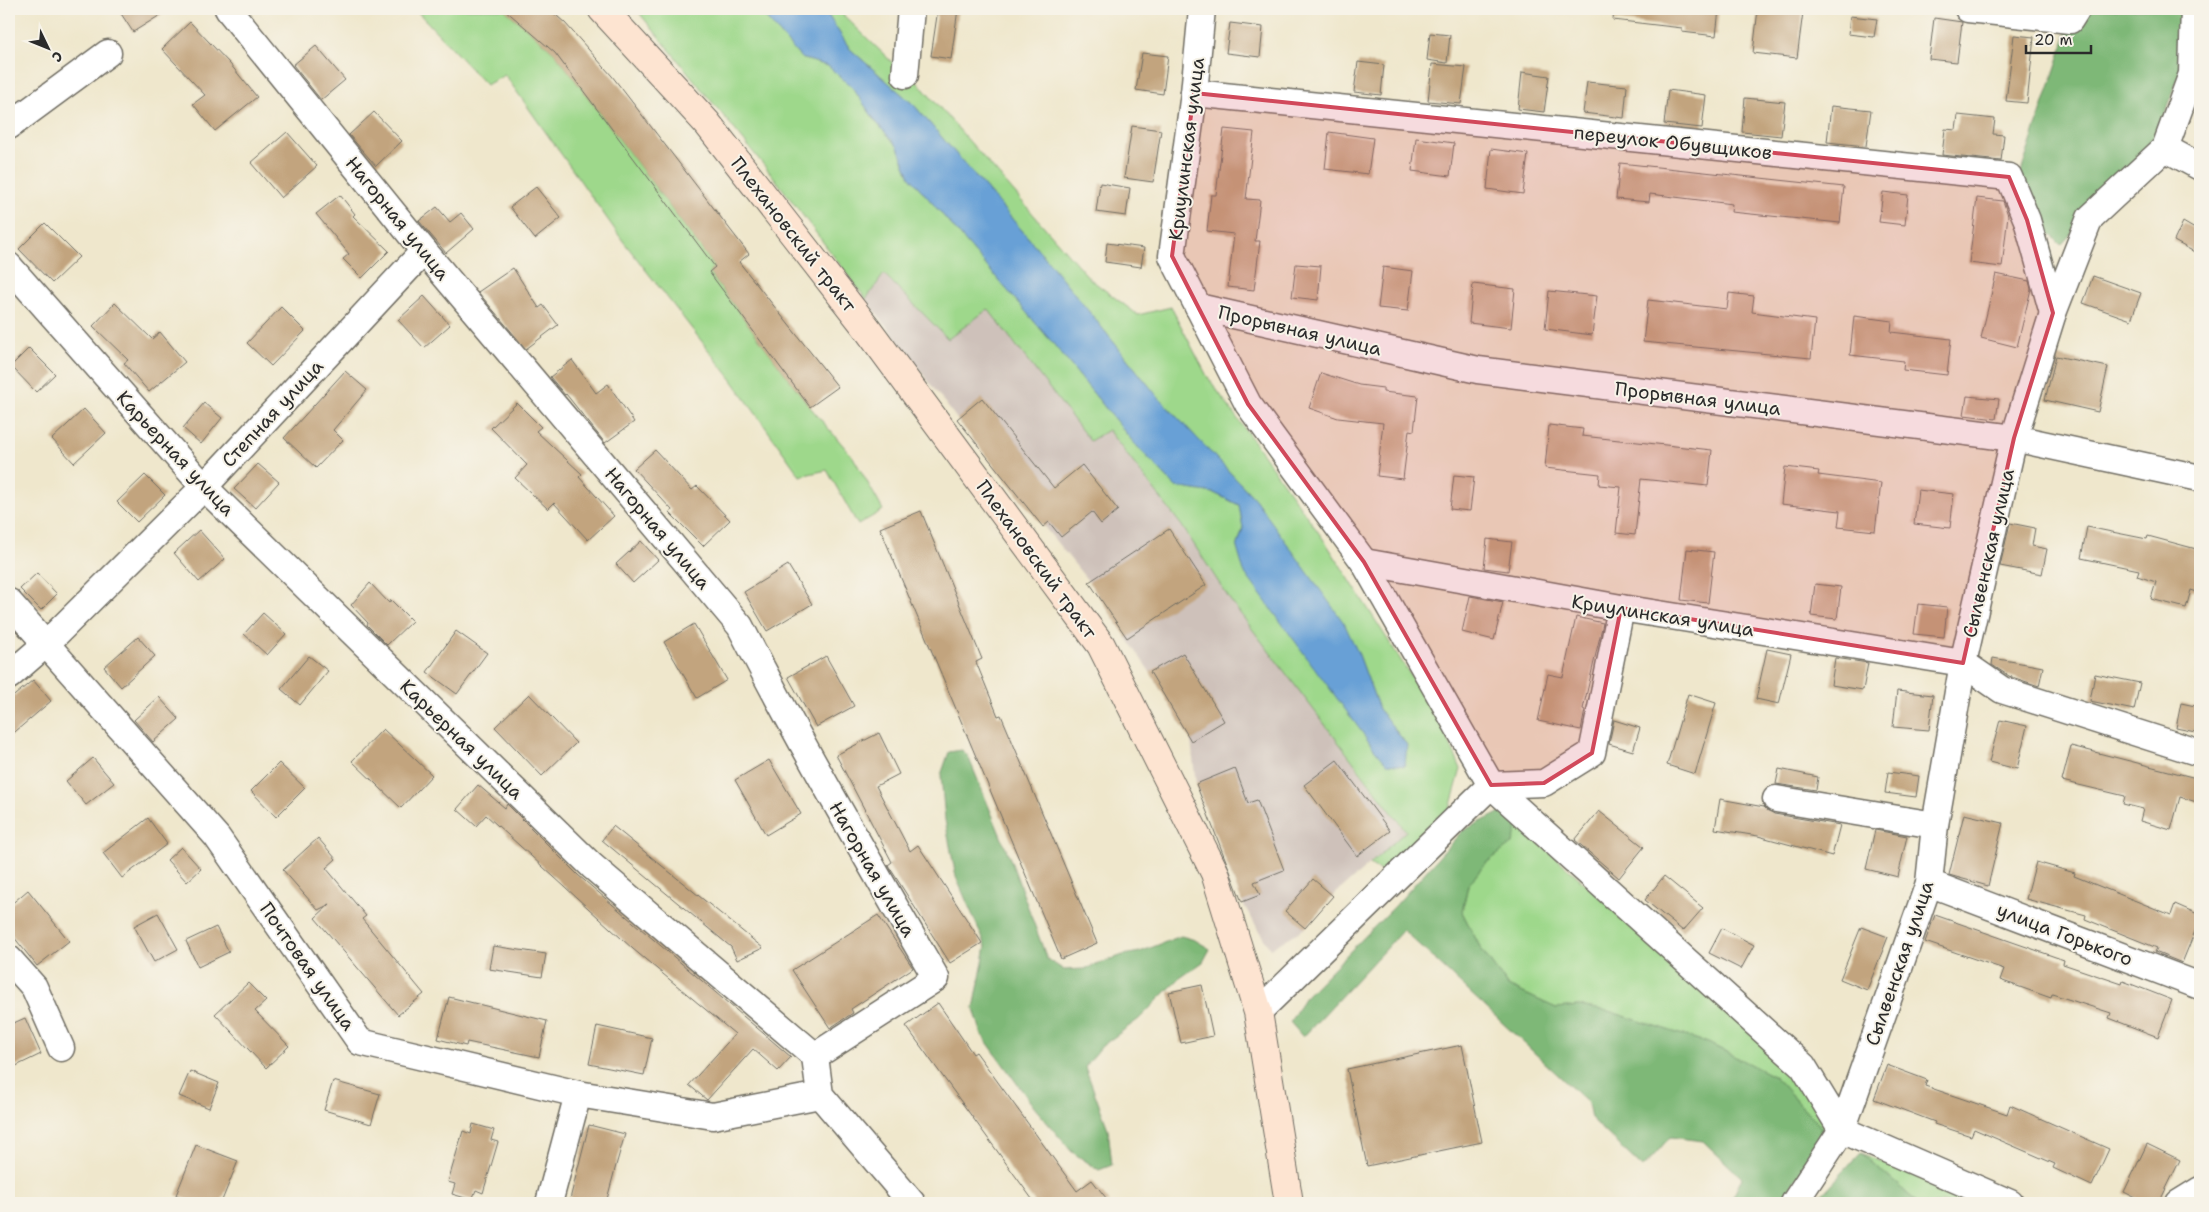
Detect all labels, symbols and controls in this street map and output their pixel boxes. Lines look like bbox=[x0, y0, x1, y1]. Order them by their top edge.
north arrow bbox=[22, 22, 72, 72]
scale bar bbox=[2026, 22, 2092, 54]
text: 20 m bbox=[2034, 30, 2073, 50]
text: С bbox=[48, 48, 67, 66]
street label: Криулинская улица bbox=[1163, 56, 1210, 242]
street label: переулок Обувщиков bbox=[1573, 120, 1773, 165]
street label: Нагорная улица bbox=[340, 151, 455, 286]
street label: Плехановский тракт bbox=[725, 152, 862, 317]
street label: Прорывная улица bbox=[1216, 300, 1384, 361]
street label: Степная улица bbox=[216, 354, 329, 473]
street label: Прорывная улица bbox=[1614, 376, 1782, 421]
street label: Карьерная улица bbox=[111, 385, 240, 521]
street label: Нагорная улица bbox=[599, 462, 716, 595]
street label: Сылвенская улица bbox=[1957, 466, 2020, 640]
street label: Плехановский тракт bbox=[971, 475, 1103, 644]
street label: Криулинская улица bbox=[1570, 589, 1756, 642]
street label: Карьерная улица bbox=[395, 674, 529, 805]
street label: Нагорная улица bbox=[824, 797, 922, 942]
street label: Сылвенская улица bbox=[1860, 877, 1939, 1049]
street label: Почтовая улица bbox=[254, 897, 361, 1035]
street label: улица Горького bbox=[1993, 897, 2136, 972]

